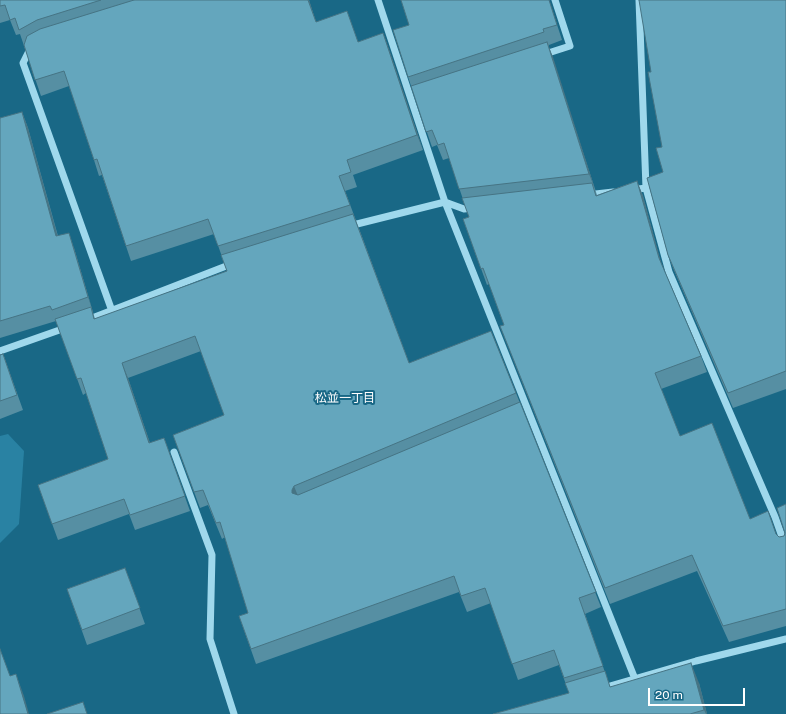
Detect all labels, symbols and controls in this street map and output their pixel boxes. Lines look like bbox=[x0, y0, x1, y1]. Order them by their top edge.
district label: 松並一丁目 bbox=[315, 391, 375, 405]
scale bar bbox=[650, 680, 747, 706]
text: 20 m bbox=[655, 688, 683, 702]

